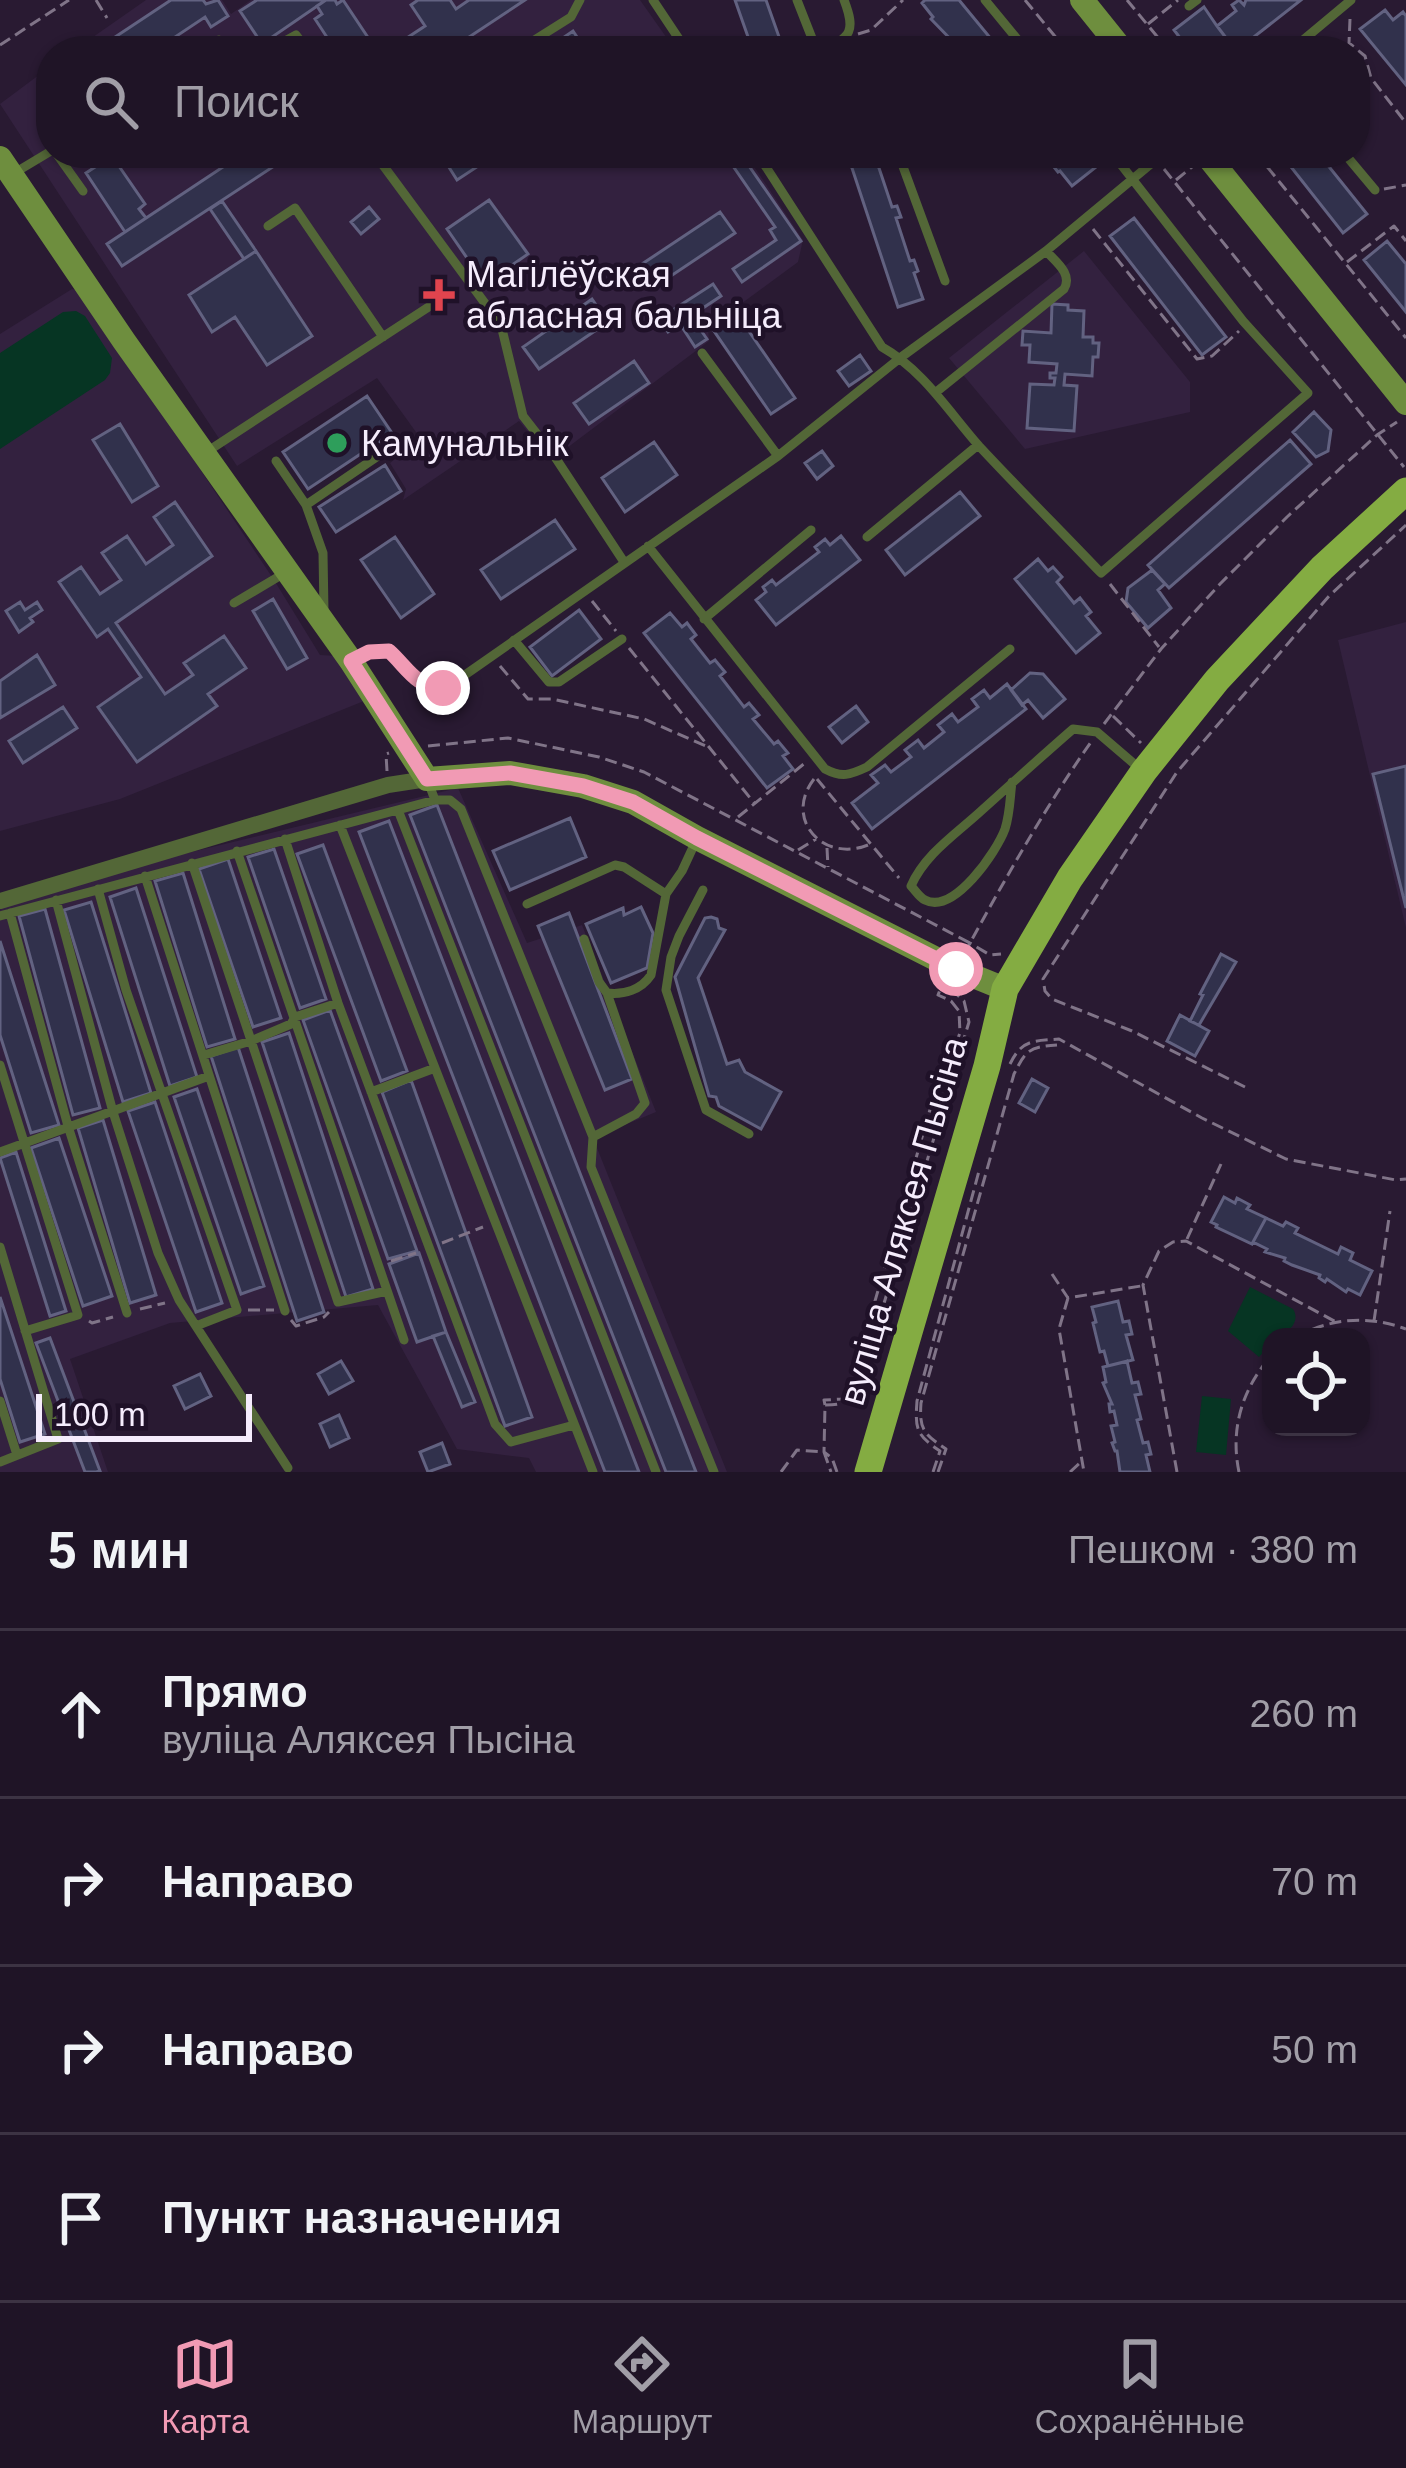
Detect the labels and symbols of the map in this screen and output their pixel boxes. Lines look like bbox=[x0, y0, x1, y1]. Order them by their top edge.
place label: Магілёўская абласная бальніца bbox=[466, 254, 783, 336]
marker: Магілёўская абласная бальніца bbox=[423, 279, 455, 311]
place label: Камунальнік bbox=[361, 423, 569, 464]
marker: Камунальнік bbox=[324, 430, 350, 456]
route end bbox=[416, 661, 470, 715]
route start bbox=[929, 942, 983, 996]
street label: вуліца Аляксея Пысіна bbox=[831, 1031, 975, 1410]
scale bar bbox=[36, 1388, 252, 1441]

